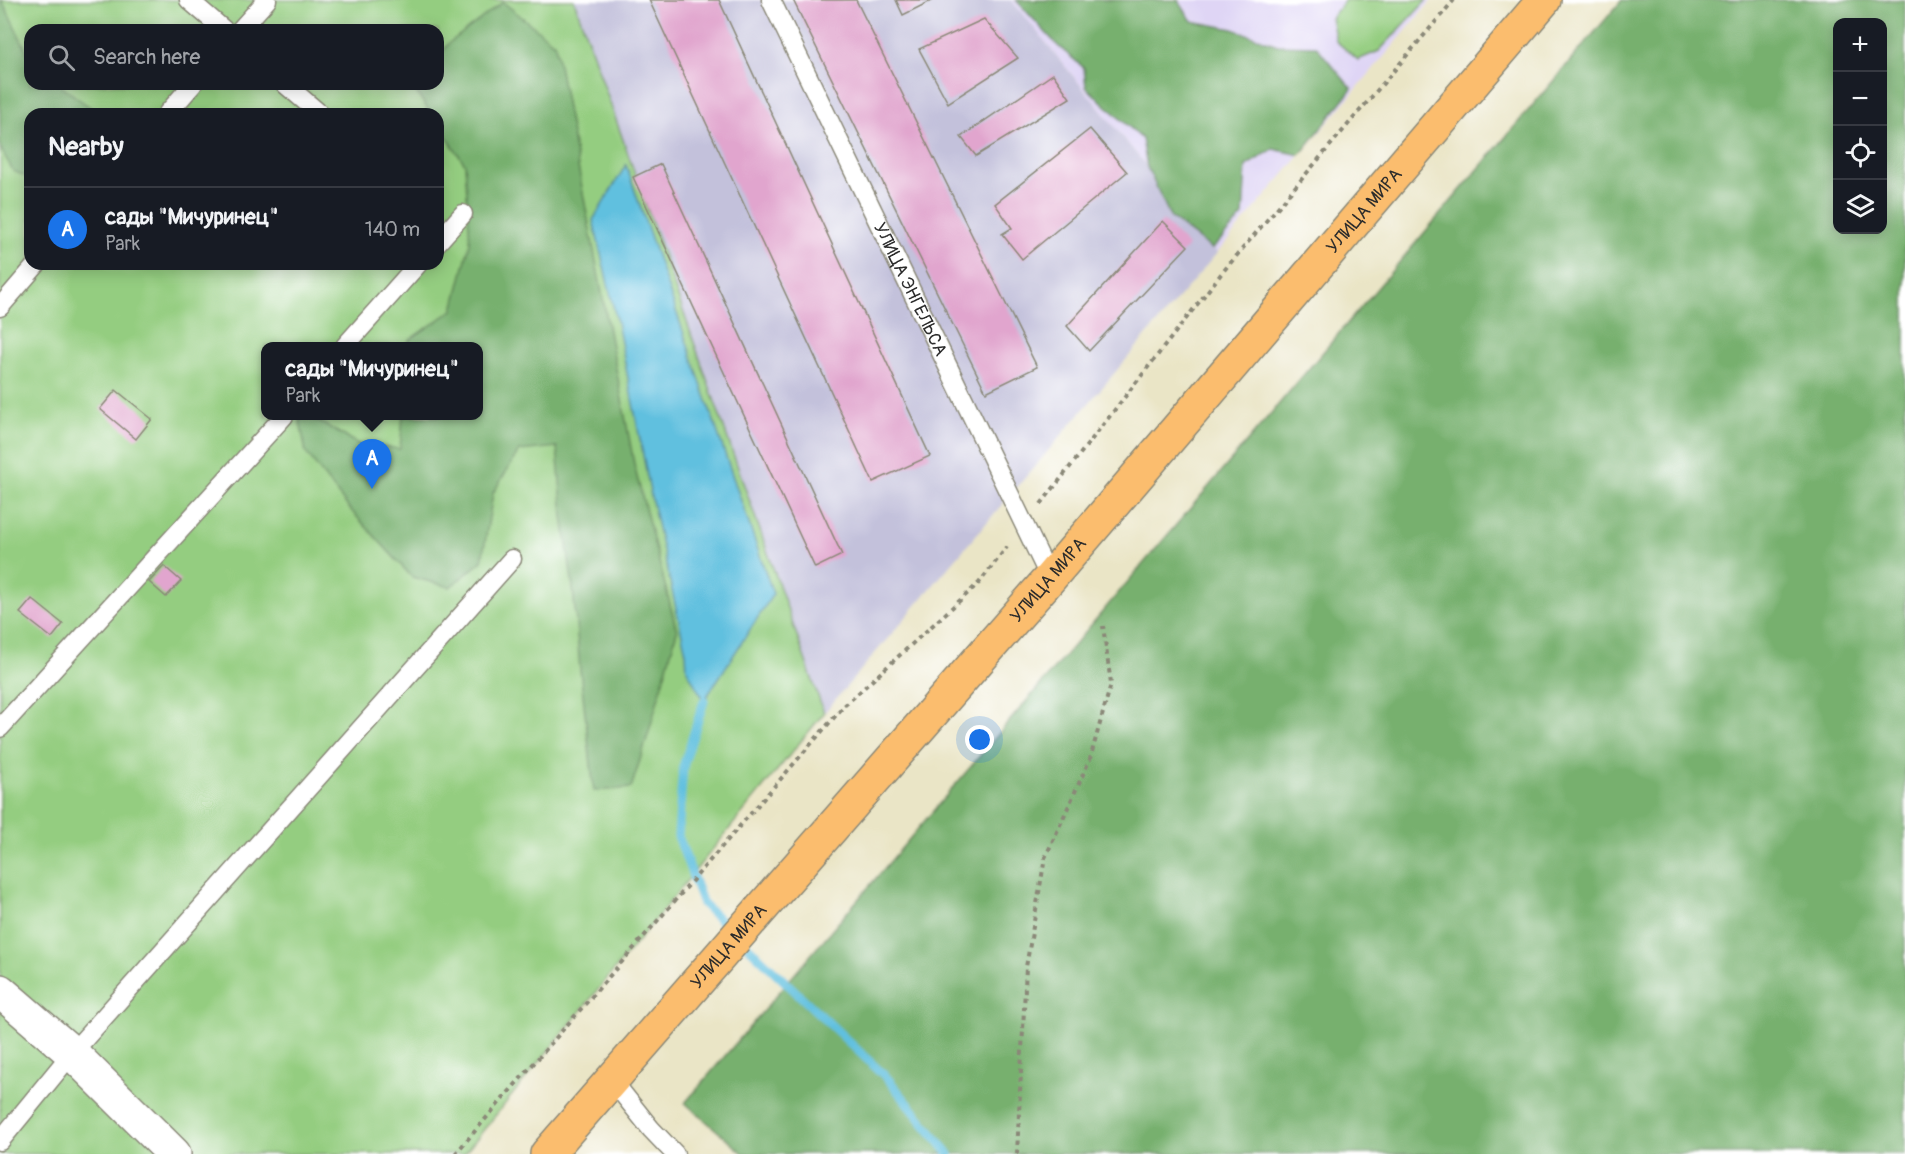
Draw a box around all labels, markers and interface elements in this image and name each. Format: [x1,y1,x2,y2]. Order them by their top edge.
map controls [1833,18,1887,234]
button: + [1833,18,1887,72]
search box [24,24,444,90]
icon: search [45,41,78,74]
text: Search here [93,43,200,71]
button: − [1833,72,1887,126]
button: locate [1833,126,1887,180]
text: Nearby [48,131,124,163]
street label: УЛИЦА МИРА [1321,163,1408,258]
button: layers [1833,180,1887,234]
text: сады "Мичуринец" [105,203,278,231]
text: A [61,217,74,242]
text: 140 m [365,217,420,242]
street label: УЛИЦА ЭНГЕЛЬСА [868,219,952,360]
text: Park [105,231,140,256]
popup [261,342,483,420]
text: сады "Мичуринец" [285,355,459,383]
text: Park [285,383,320,408]
pin: A [352,440,392,489]
street label: УЛИЦА МИРА [1005,533,1092,628]
your location [965,725,994,754]
street label: УЛИЦА МИРА [686,899,772,994]

